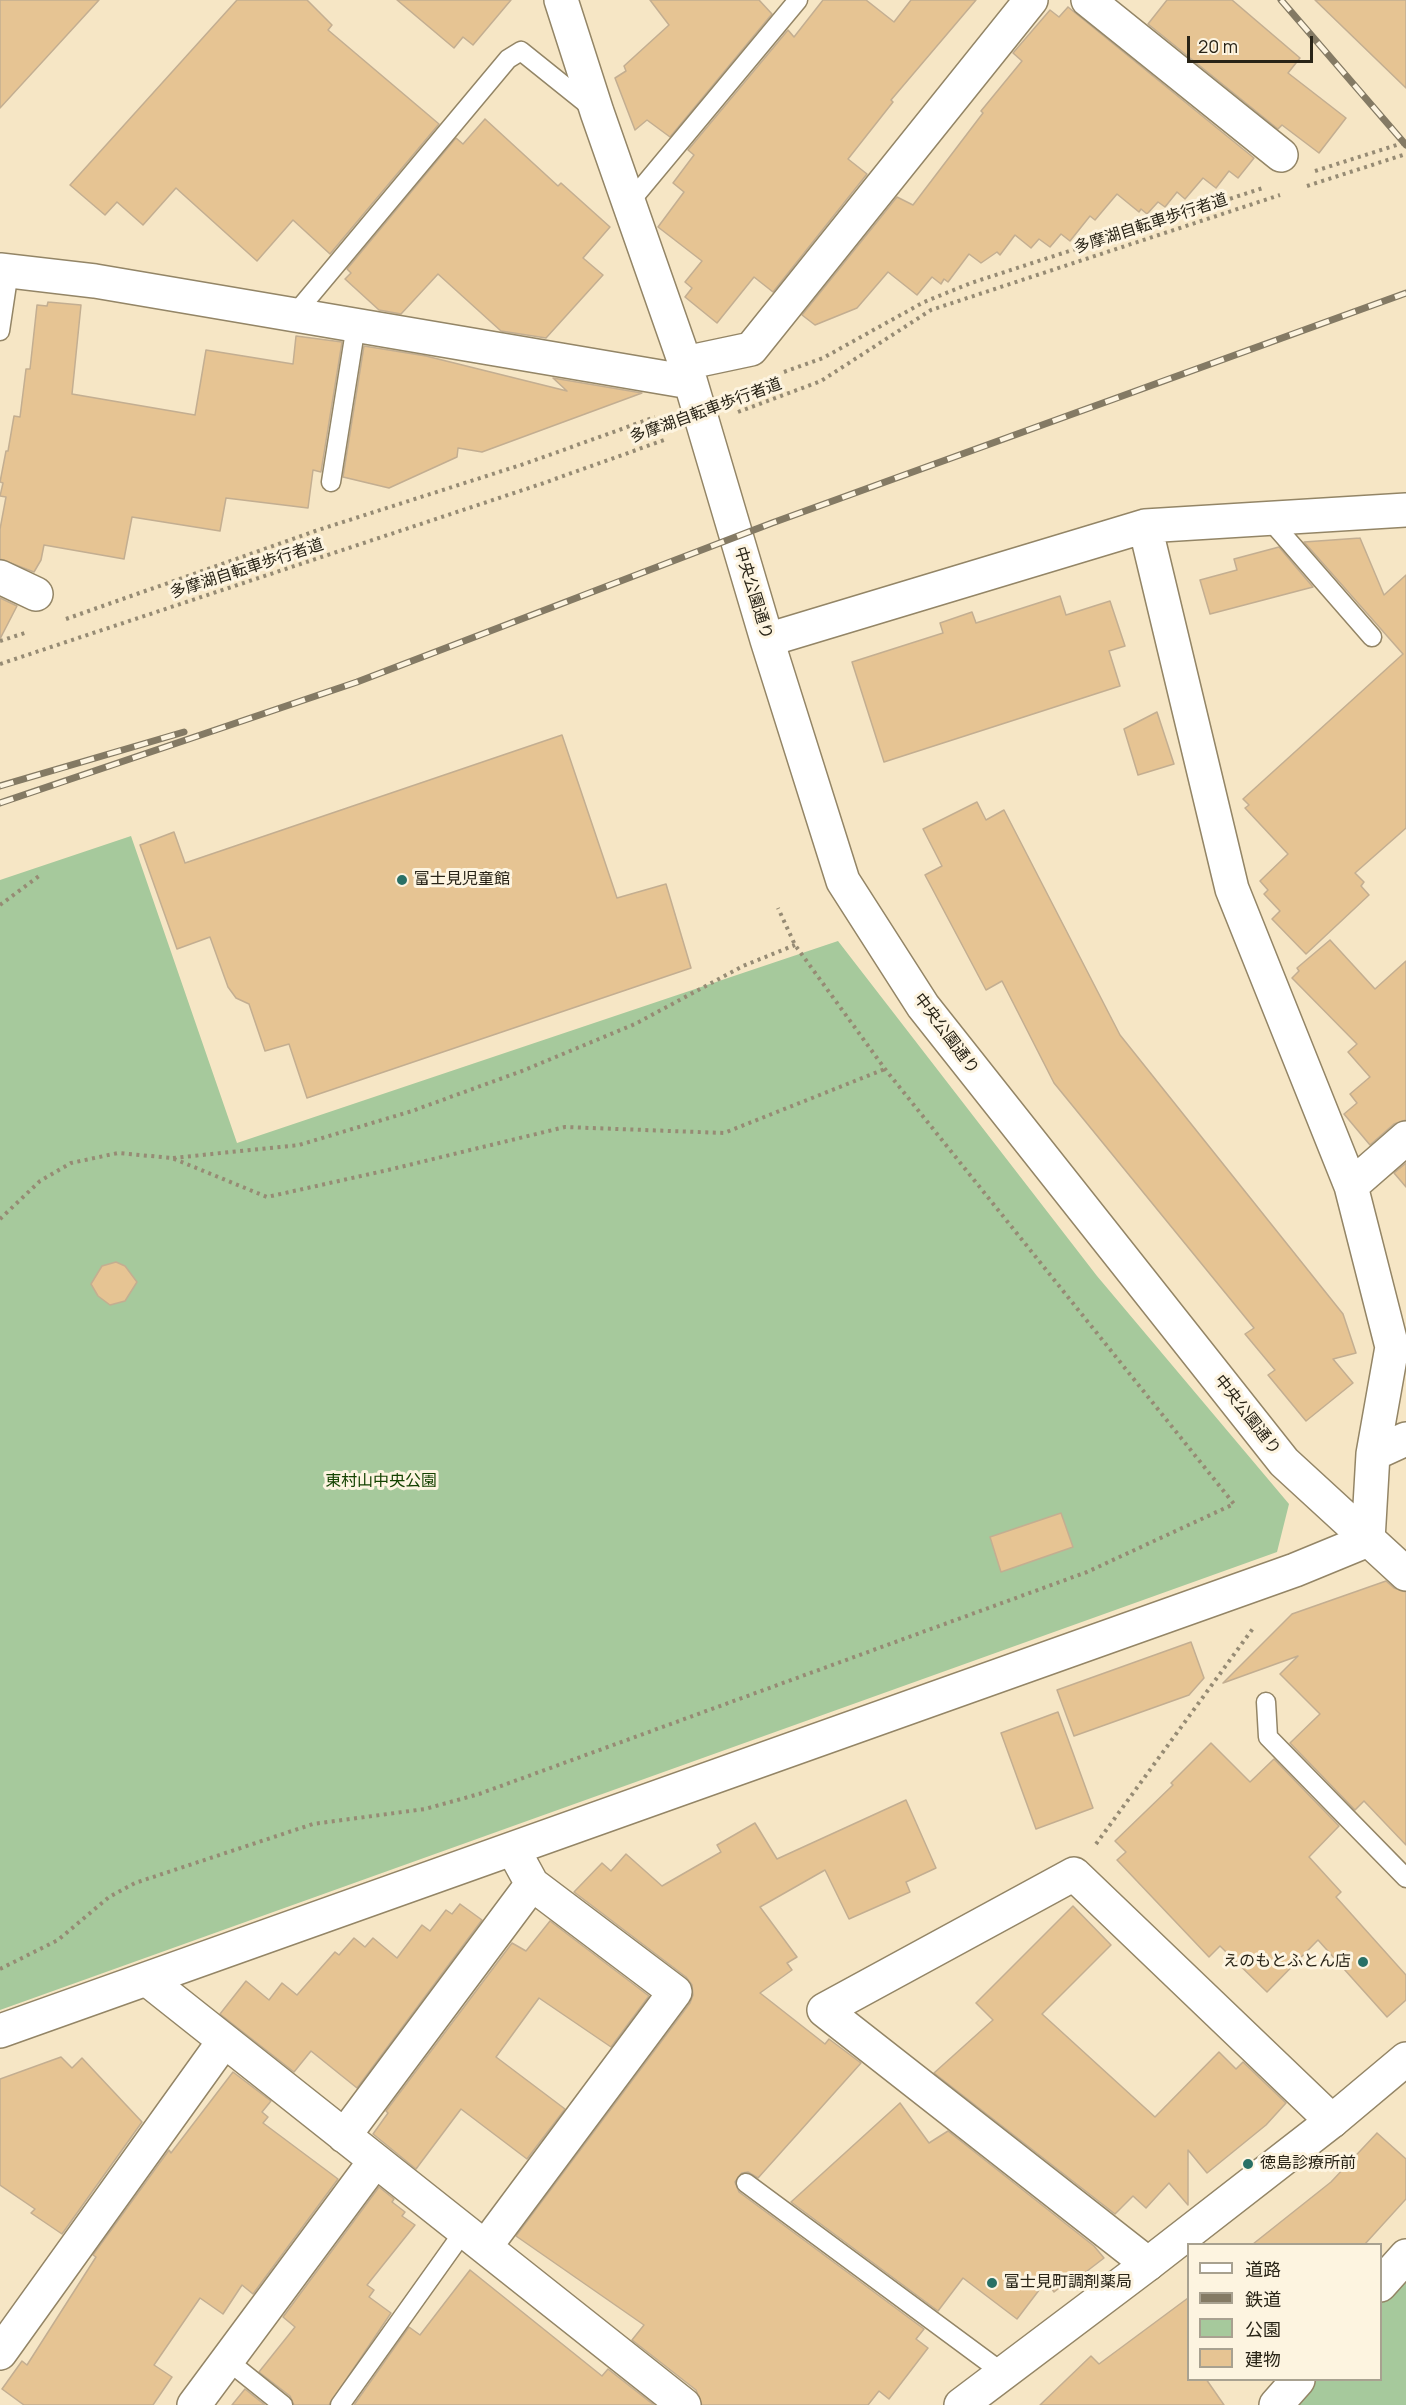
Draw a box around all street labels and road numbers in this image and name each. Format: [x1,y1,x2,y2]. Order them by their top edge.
street label: 多摩湖自転車歩行者道 [1072,190,1230,258]
street label: 多摩湖自転車歩行者道 [628,375,784,447]
street label: 多摩湖自転車歩行者道 [168,535,326,603]
street label: 中央公園通り [730,544,776,642]
street label: 中央公園通り [909,990,983,1078]
street label: 中央公園通り [1210,1371,1284,1459]

